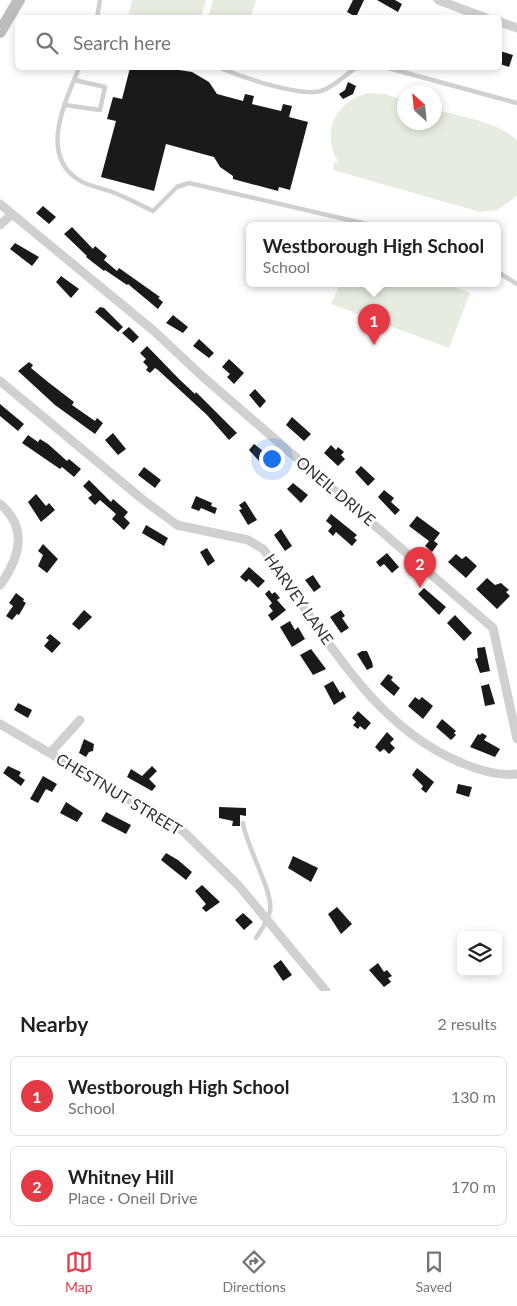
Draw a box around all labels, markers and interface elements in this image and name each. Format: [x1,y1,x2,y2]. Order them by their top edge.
search box [15,15,502,70]
icon: search [33,29,61,57]
text: Search here [73,31,171,54]
north arrow [397,85,442,130]
popup [246,222,501,287]
text: Westborough High School [263,234,484,257]
text: School [263,257,310,276]
pin: 1 [358,304,390,345]
your location [259,446,285,472]
street label: ONEIL DRIVE [293,452,380,529]
pin: 2 [404,547,436,588]
street label: HARVEY LANE [261,550,338,648]
street label: CHESTNUT STREET [53,748,186,839]
map controls [457,931,502,976]
button: layers [457,931,502,976]
text: Nearby [20,1011,88,1036]
text: 2 results [437,1014,497,1033]
text: Westborough High School [68,1075,289,1098]
text: 1 [32,1087,42,1106]
text: 130 m [451,1087,496,1106]
text: School [68,1098,115,1117]
text: Whitney Hill [68,1165,174,1188]
text: 2 [32,1177,42,1196]
text: 170 m [451,1177,496,1196]
text: Place · Oneil Drive [68,1188,197,1207]
tab: Map [65,1248,93,1295]
tab: Directions [223,1248,286,1295]
tab: Saved [416,1248,452,1295]

